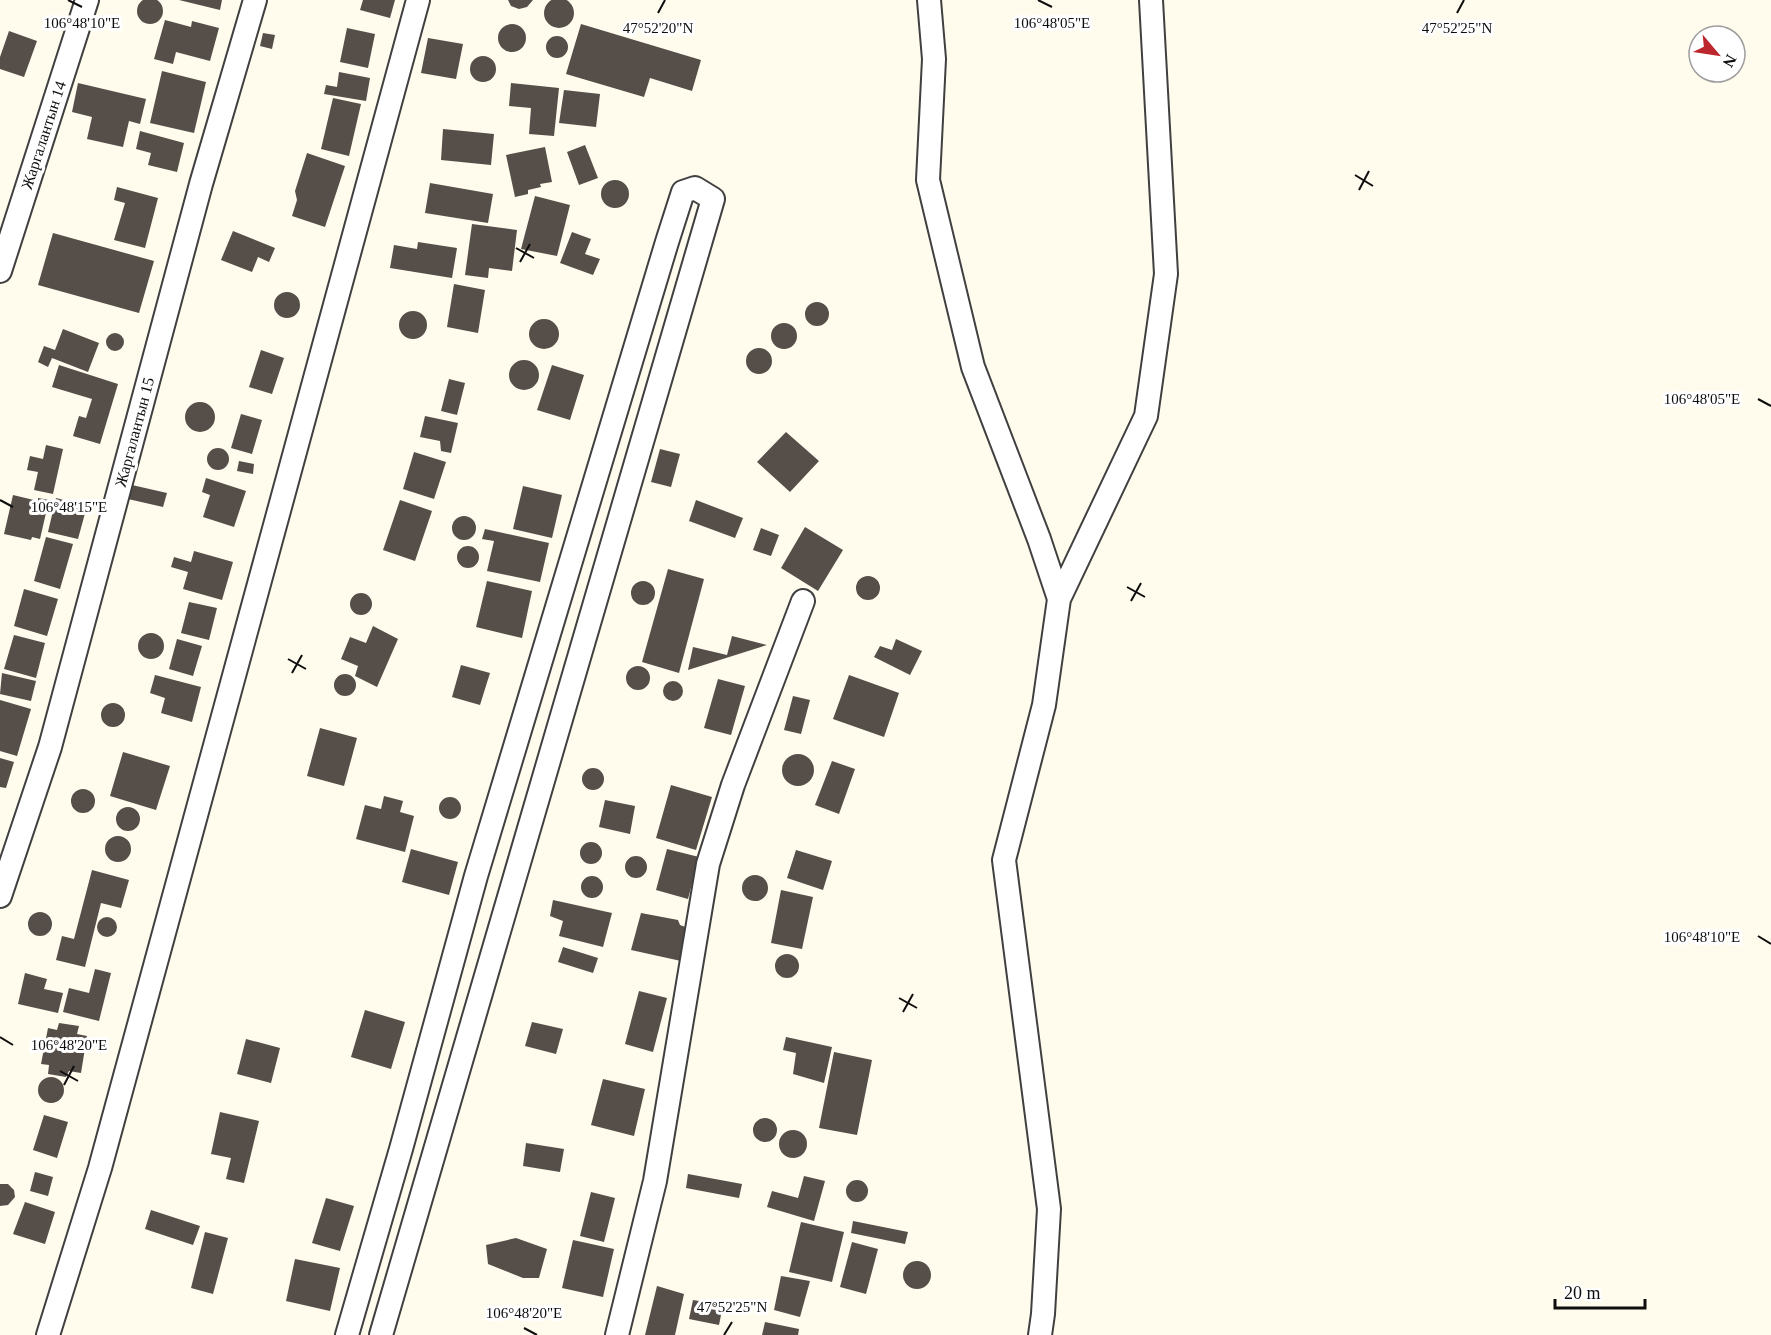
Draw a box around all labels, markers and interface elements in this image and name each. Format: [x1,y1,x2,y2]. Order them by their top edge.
text: 106°48'10"E [44,15,120,31]
text: 106°48'05"E [1014,15,1090,31]
text: 47°52'20"N [623,20,693,36]
text: 47°52'25"N [1422,20,1492,36]
north arrow [1687,24,1747,84]
text: N [1719,52,1740,71]
street label: Жаргалантын 14 [18,79,70,192]
street label: Жаргалантын 15 [112,375,158,489]
text: 106°48'05"E [1664,391,1740,407]
text: 106°48'15"E [31,499,107,515]
text: 106°48'10"E [1664,929,1740,945]
text: 106°48'20"E [31,1037,107,1053]
scale bar [1555,1272,1645,1310]
text: 20 m [1564,1283,1601,1303]
text: 47°52'25"N [697,1299,767,1315]
text: 106°48'20"E [486,1305,562,1321]

